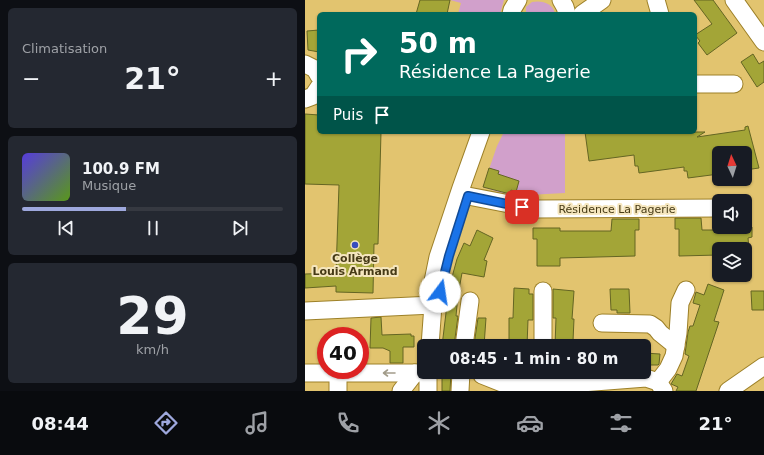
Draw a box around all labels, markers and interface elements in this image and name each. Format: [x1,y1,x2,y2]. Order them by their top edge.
text: 50 m [399,27,477,60]
icon: right [333,28,385,80]
text: Climatisation [22,41,107,56]
text: 21° [124,61,181,96]
text: Résidence La Pagerie [399,61,591,82]
text: − [22,66,40,91]
text: + [265,66,283,91]
icon: arrive [371,104,393,126]
text: Puis [333,106,363,124]
north arrow [712,146,752,186]
map controls [712,146,752,282]
text: 100.9 FM [82,160,160,178]
text: Musique [82,178,136,193]
pin [505,190,539,224]
button: sound [712,194,752,234]
icon: arrive [511,196,533,218]
street label: Résidence La Pagerie [558,203,676,216]
icon: previous [55,217,77,239]
icon: pause [142,217,164,239]
icon: next [229,217,251,239]
marker: Collège Louis Armand [350,240,360,250]
button: layers [712,242,752,282]
place label: Collège Louis Armand [312,252,398,278]
position arrow [419,271,461,313]
text: 29 [116,286,189,346]
speed limit sign: 40 [317,327,369,379]
text: km/h [136,342,169,357]
text: 08:45 · 1 min · 80 m [450,350,618,368]
one-way arrow [383,369,396,377]
icon: directions [152,409,180,437]
icon: music [243,409,271,437]
icon: phone [334,409,362,437]
icon: climate [425,409,453,437]
icon: car [516,409,544,437]
icon: filters [607,409,635,437]
text: 08:44 [32,413,89,434]
text: 21° [698,413,732,434]

